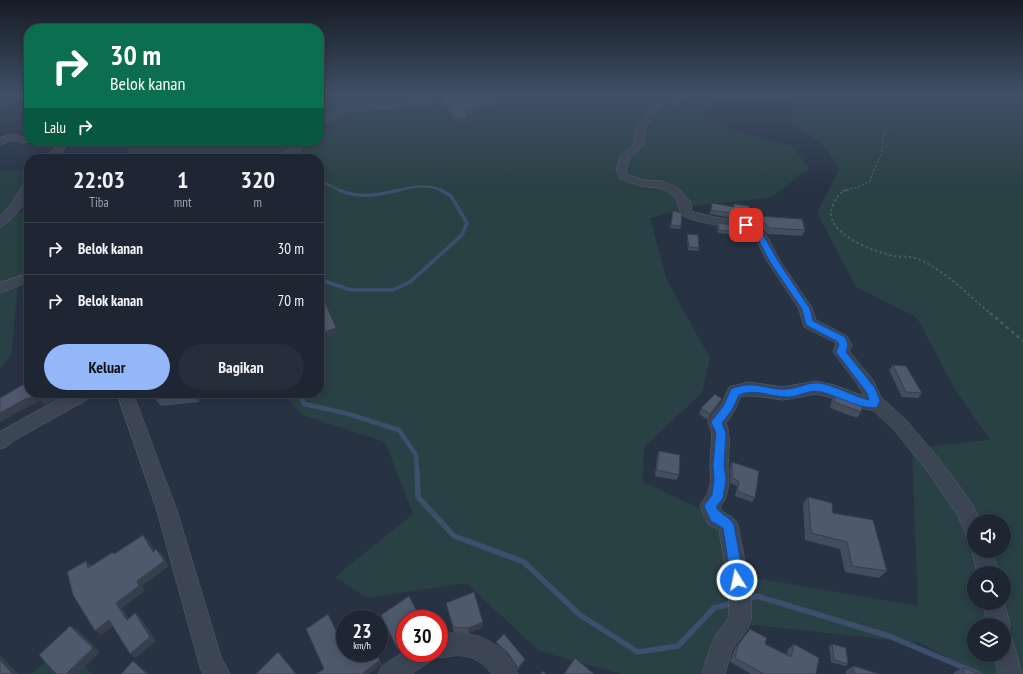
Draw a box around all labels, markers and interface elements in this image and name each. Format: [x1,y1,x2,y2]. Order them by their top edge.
text: 30 m [110,36,161,73]
icon: right [44,40,96,92]
text: Belok kanan [110,72,185,95]
icon: right [74,116,96,138]
text: Lalu [44,118,66,137]
text: 22:03 [73,164,125,195]
text: 1 [177,164,188,195]
text: 320 [241,164,275,195]
text: Tiba [89,194,109,211]
text: mnt [174,194,192,211]
text: m [254,194,262,211]
pin [729,208,763,242]
icon: arrive [735,214,757,236]
icon: right [44,238,66,260]
text: Belok kanan [78,239,143,258]
text: 30 m [278,239,304,258]
icon: right [44,290,66,312]
text: Belok kanan [78,291,143,310]
text: 70 m [278,291,304,310]
button: Keluar [44,344,170,390]
button: Bagikan [178,344,304,390]
map controls [967,514,1011,662]
button: sound [967,514,1011,558]
position arrow [716,559,758,601]
button: search [967,566,1011,610]
speed limit sign: 30 [396,610,448,662]
text: 23 [352,618,372,644]
button: layers [967,618,1011,662]
text: km/h [353,639,371,652]

